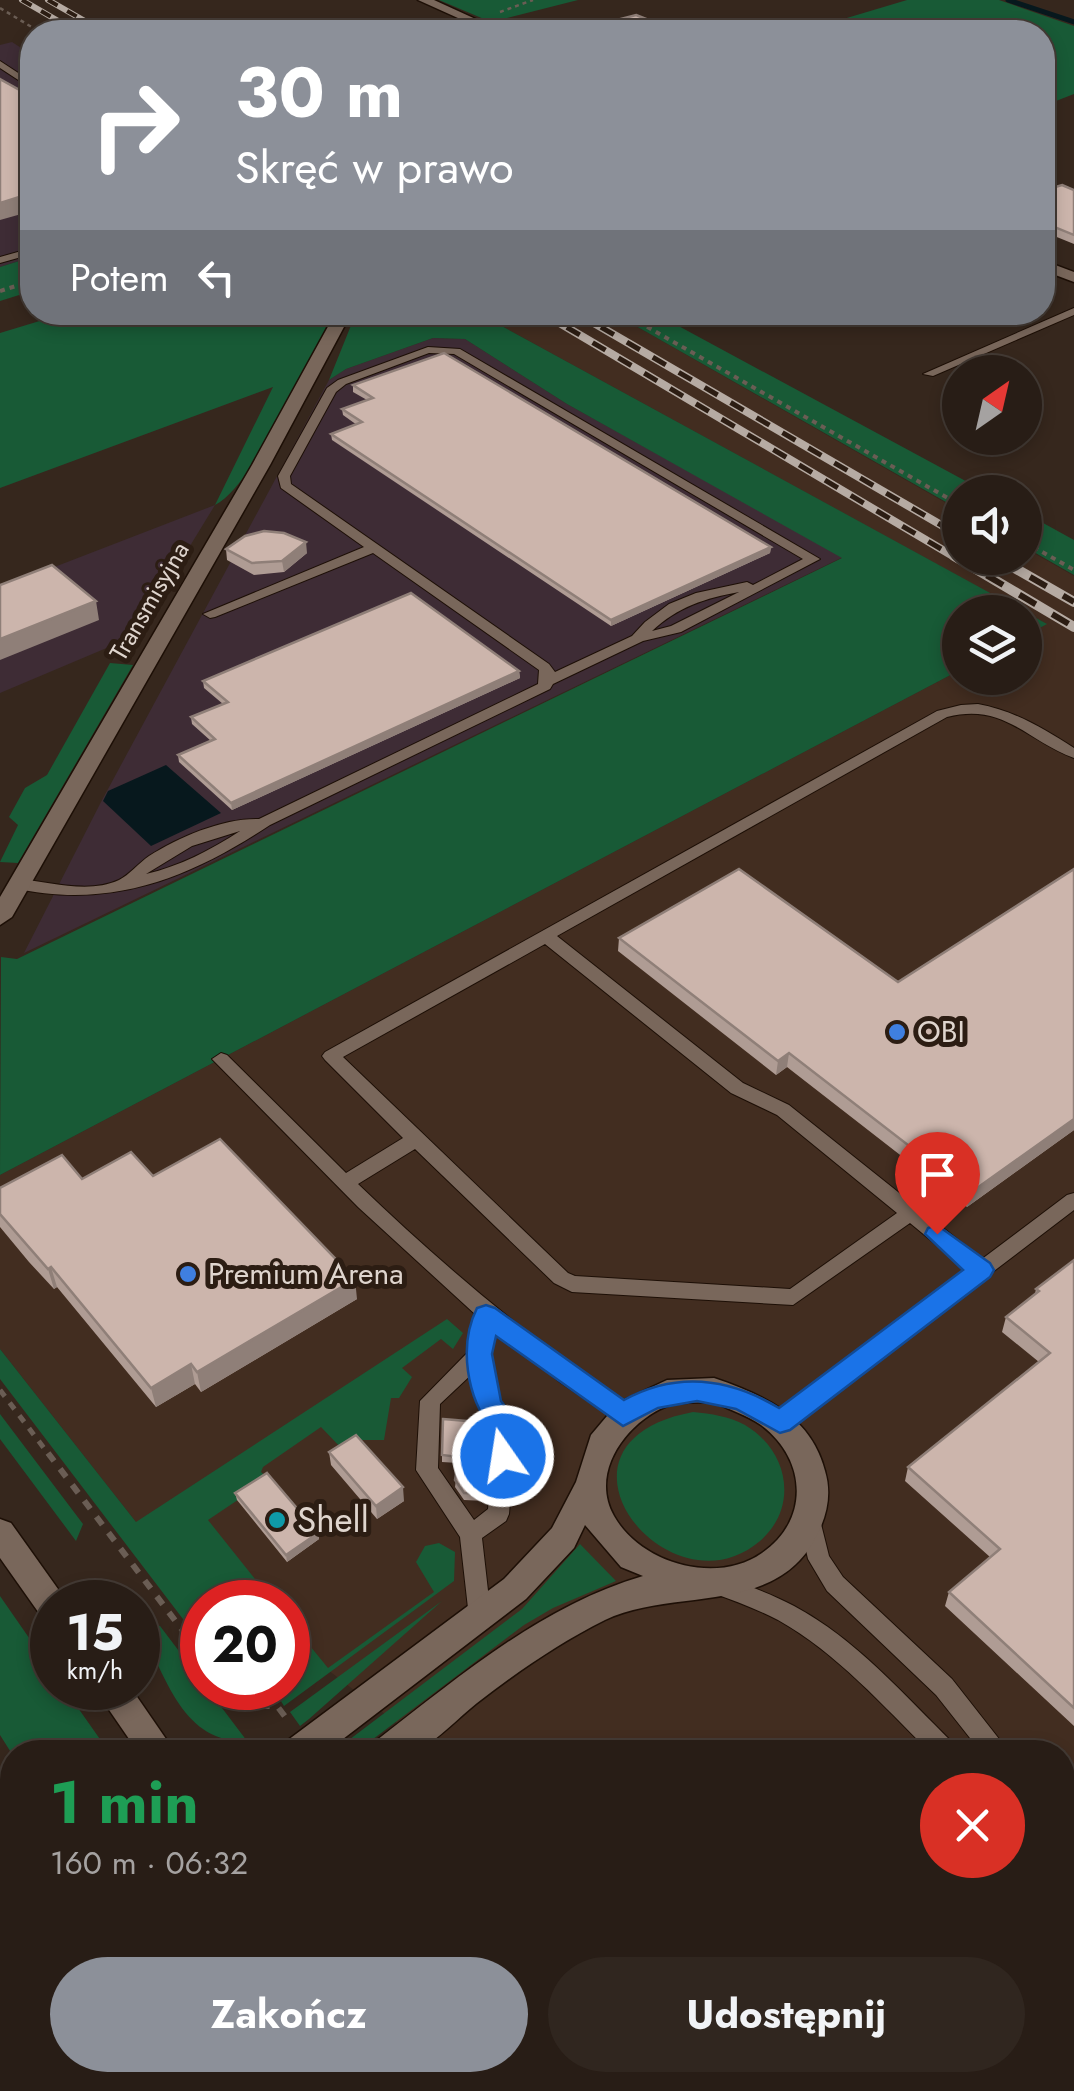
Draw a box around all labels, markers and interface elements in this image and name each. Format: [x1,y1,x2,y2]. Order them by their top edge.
text: 30 m [235,42,403,143]
icon: right [70,60,200,190]
text: Skręć w prawo [235,135,514,200]
text: Potem [70,250,169,305]
icon: left [189,250,244,305]
north arrow [942,355,1042,455]
map controls [942,355,1042,695]
button: sound [942,475,1042,575]
street label: Transmisyjna [100,535,198,667]
button: layers [942,595,1042,695]
place label: OBI [917,1010,965,1053]
marker: OBI [886,1021,908,1043]
pin [895,1132,980,1235]
icon: arrive [910,1147,965,1202]
place label: Premium Arena [208,1252,404,1295]
marker: Premium Arena [177,1263,199,1285]
position arrow [451,1404,555,1508]
place label: Shell [297,1495,369,1545]
marker: Shell [266,1509,288,1531]
speed limit sign: 20 [180,1580,310,1710]
text: 15 [66,1596,124,1669]
text: km/h [67,1652,123,1688]
text: 1 min [50,1759,199,1846]
button: close [920,1773,1025,1878]
text: 160 m · 06:32 [50,1840,248,1886]
button: Zakończ [50,1957,528,2072]
button: Udostępnij [548,1957,1025,2072]

